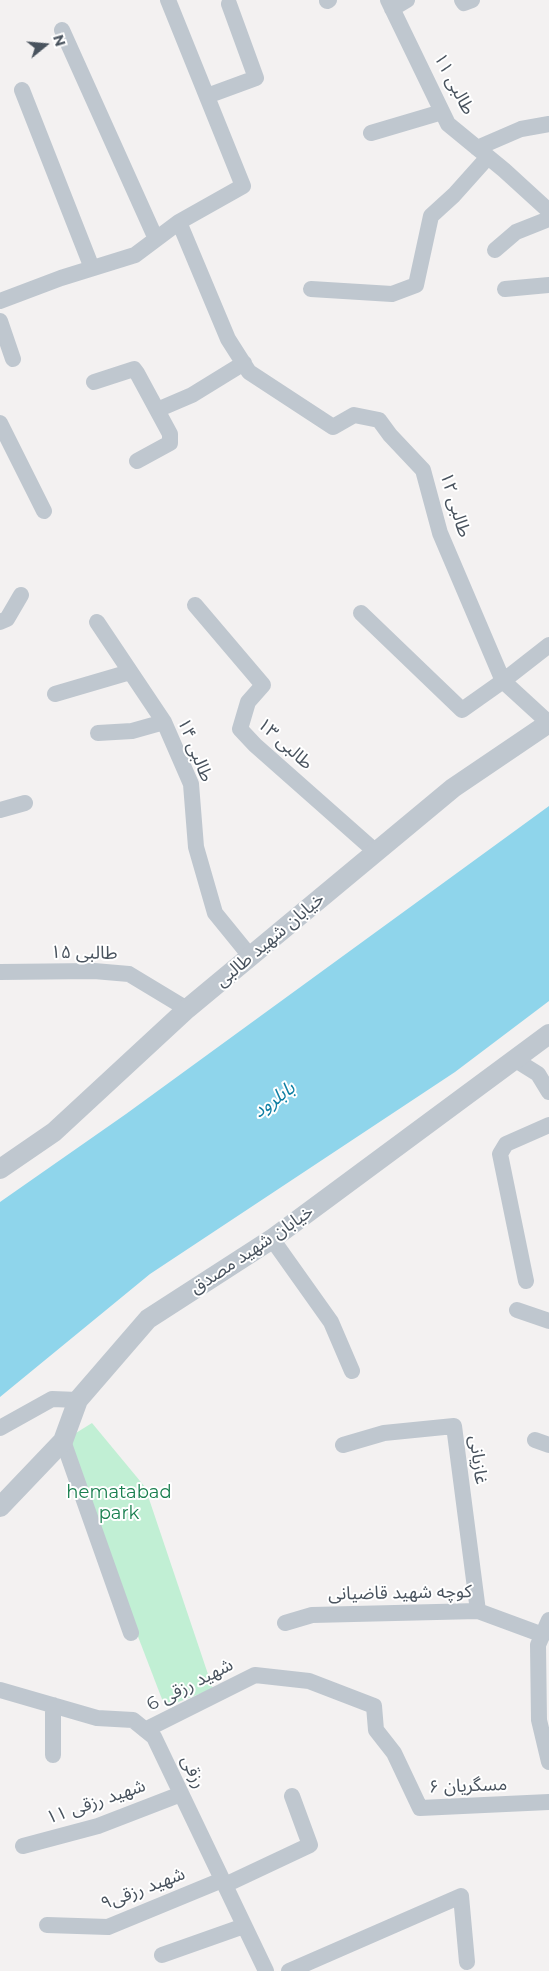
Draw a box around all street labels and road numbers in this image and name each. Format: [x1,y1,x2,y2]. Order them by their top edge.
street label: طالبی ۱۱ [429,49,479,119]
street label: طالبی ۱۲ [435,470,475,540]
street label: طالبی ۱۳ [253,714,317,774]
street label: طالبی ۱۴ [172,715,218,785]
street label: خیابان شهید طالبی [211,888,329,992]
street label: طالبی ۱۵ [50,942,118,964]
street label: خیابان شهید مصدق [186,1201,318,1299]
street label: غازیانی [464,1434,492,1486]
street label: کوچه شهید قاضیانی [328,1581,472,1605]
street label: شهید رزقی 6 [143,1654,237,1716]
street label: رزقی [176,1752,210,1792]
street label: مسگریان ۶ [428,1774,508,1798]
street label: شهید رزقی ۱۱ [44,1775,148,1829]
street label: شهید رزقی۹ [98,1863,188,1915]

